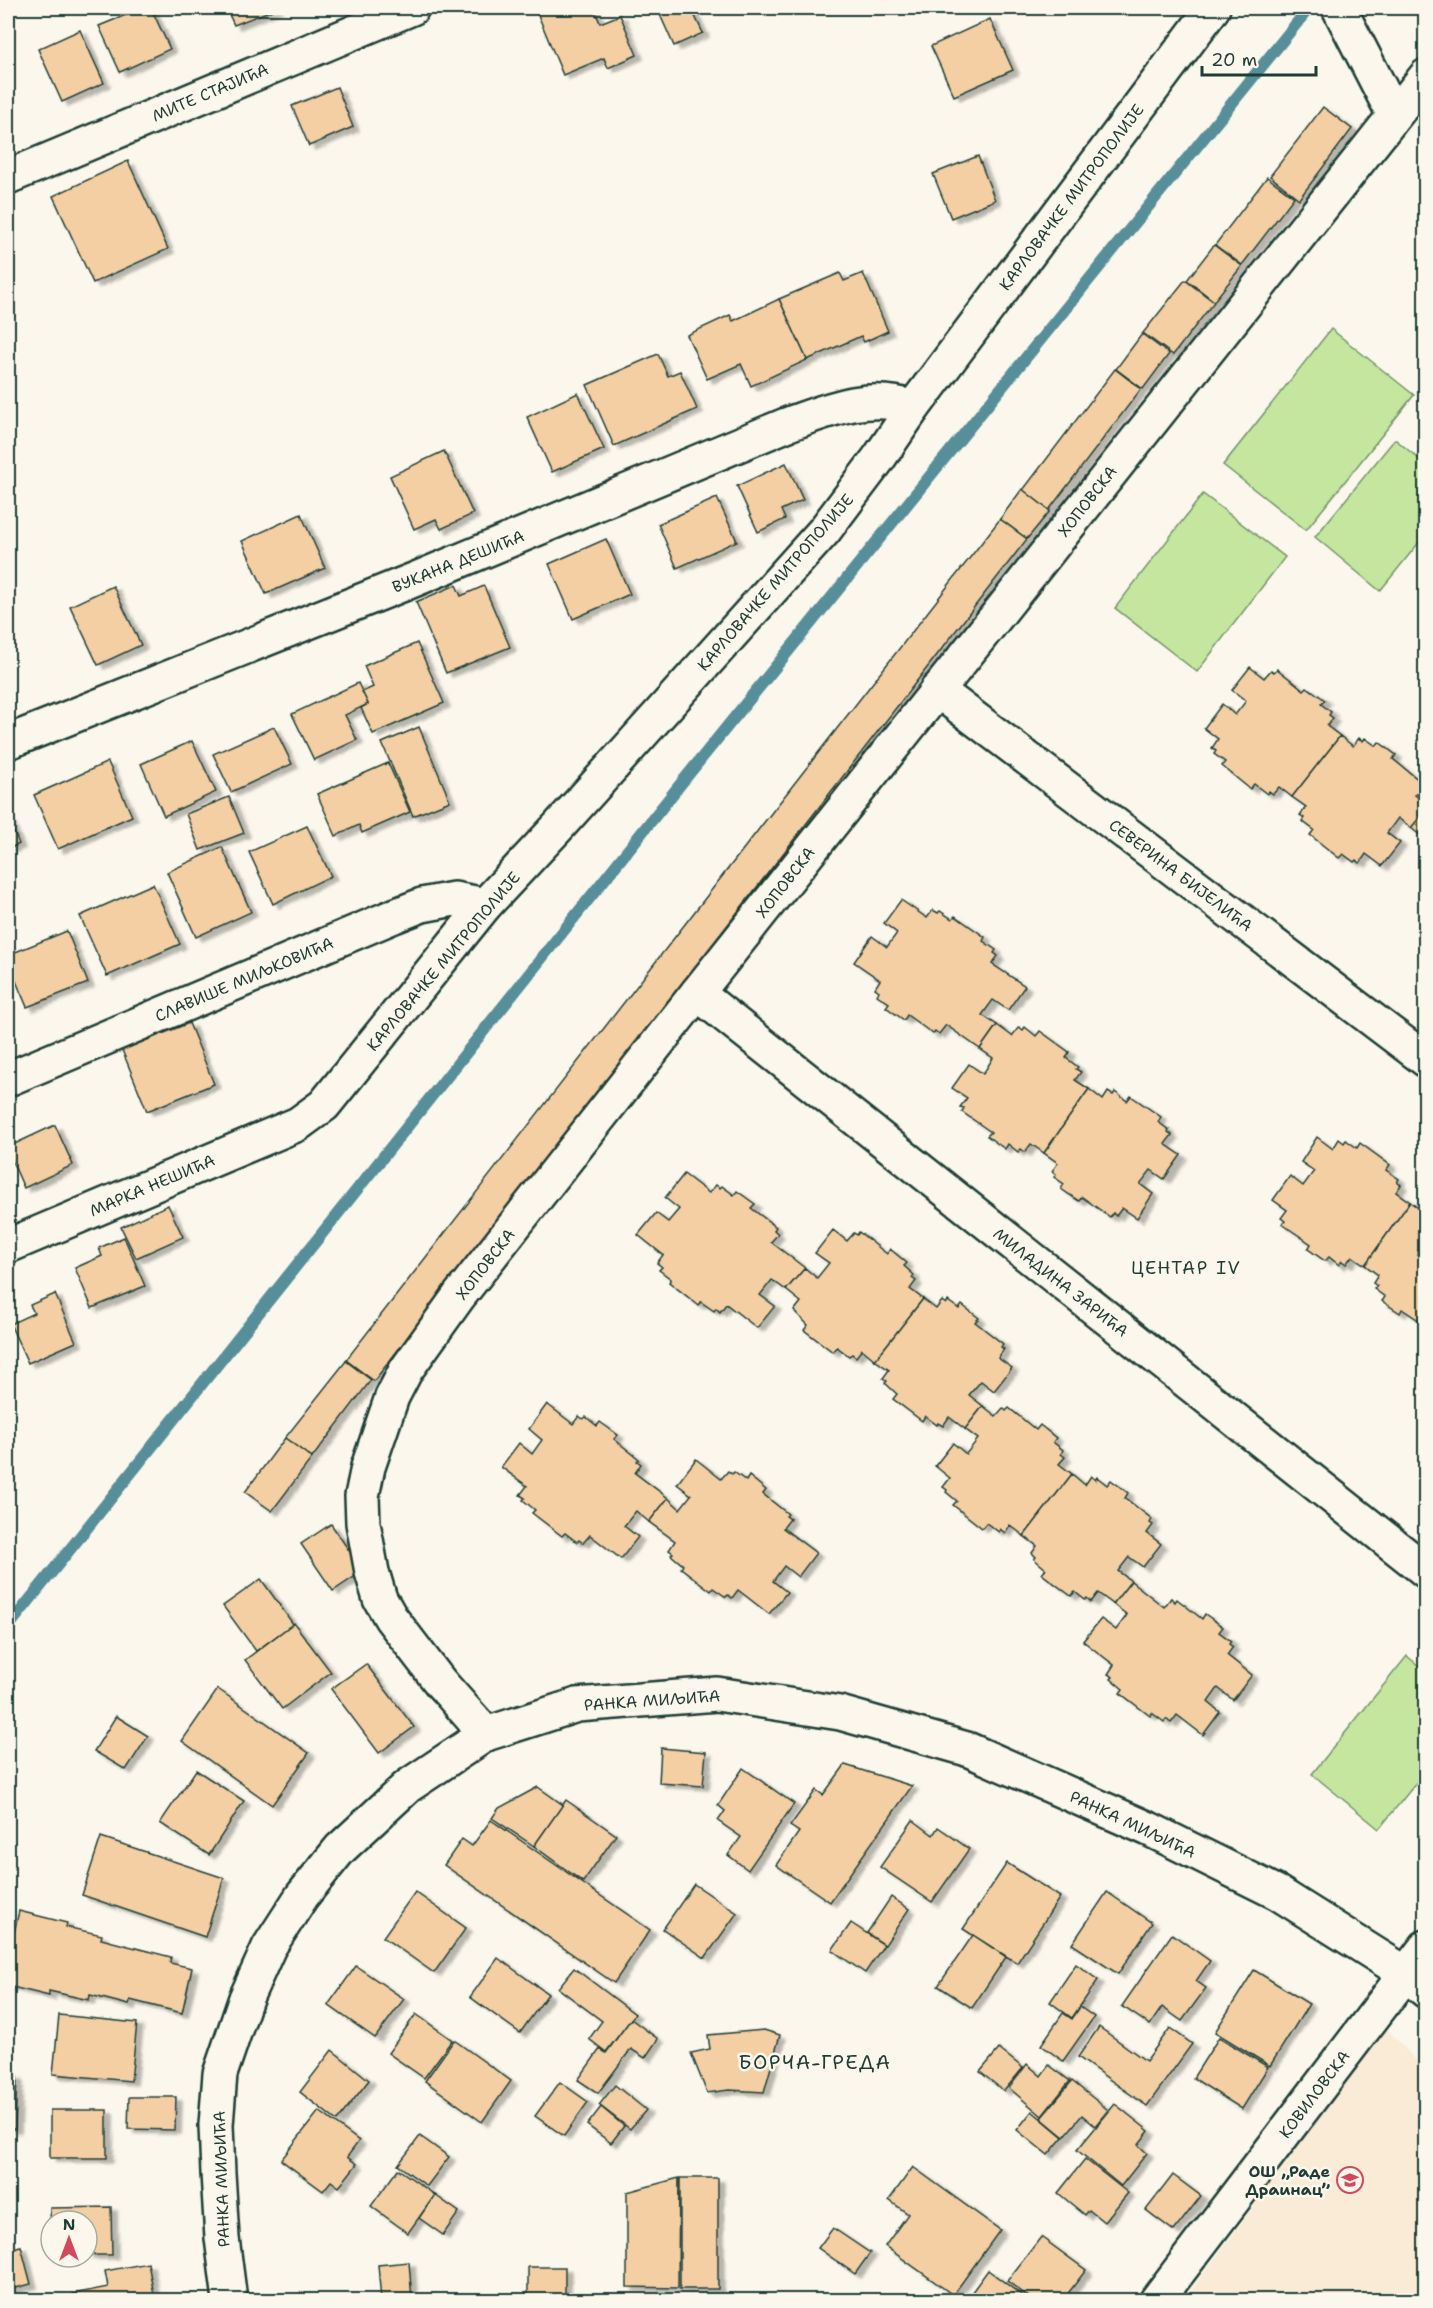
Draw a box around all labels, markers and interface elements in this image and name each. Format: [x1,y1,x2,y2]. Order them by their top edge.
scale bar [1202,39,1316,77]
text: 20 m [1211,48,1257,72]
street label: МИТЕ СТАЈИЋА [149,58,272,127]
street label: КАРЛОВАЧКЕ МИТРОПОЛИЈЕ [994,100,1148,295]
street label: ХОПОВСКА [1053,462,1122,541]
street label: КАРЛОВАЧКЕ МИТРОПОЛИЈЕ [693,489,858,675]
street label: ВУКАНА ДЕШИЋА [389,525,527,598]
street label: СЕВЕРИНА БИЈЕЛИЋА [1105,815,1257,936]
street label: ХОПОВСКА [751,843,820,922]
street label: КАРЛОВАЧКЕ МИТРОПОЛИЈЕ [362,867,525,1055]
street label: СЛАВИШЕ МИЉКОВИЋА [152,932,337,1027]
street label: МАРКА НЕШИЋА [86,1149,218,1221]
street label: МИЛАДИНА ЗАРИЋА [989,1223,1132,1342]
street label: ХОПОВСКА [451,1225,520,1304]
district label: ЦЕНТАР IV [1131,1256,1241,1280]
street label: РАНКА МИЉИЋА [583,1685,721,1716]
street label: РАНКА МИЉИЋА [1066,1786,1199,1863]
street label: КОВИЛОВСКА [1274,2046,1354,2143]
district label: БОРЧА-ГРЕДА [738,2049,892,2075]
street label: РАНКА МИЉИЋА [209,2110,234,2248]
place label: ОШ „Раде Драинац” [1245,2161,1330,2200]
school or university icon: ОШ „Раде Драинац” [1335,2165,1365,2195]
north arrow [39,2209,99,2269]
text: N [63,2214,75,2235]

